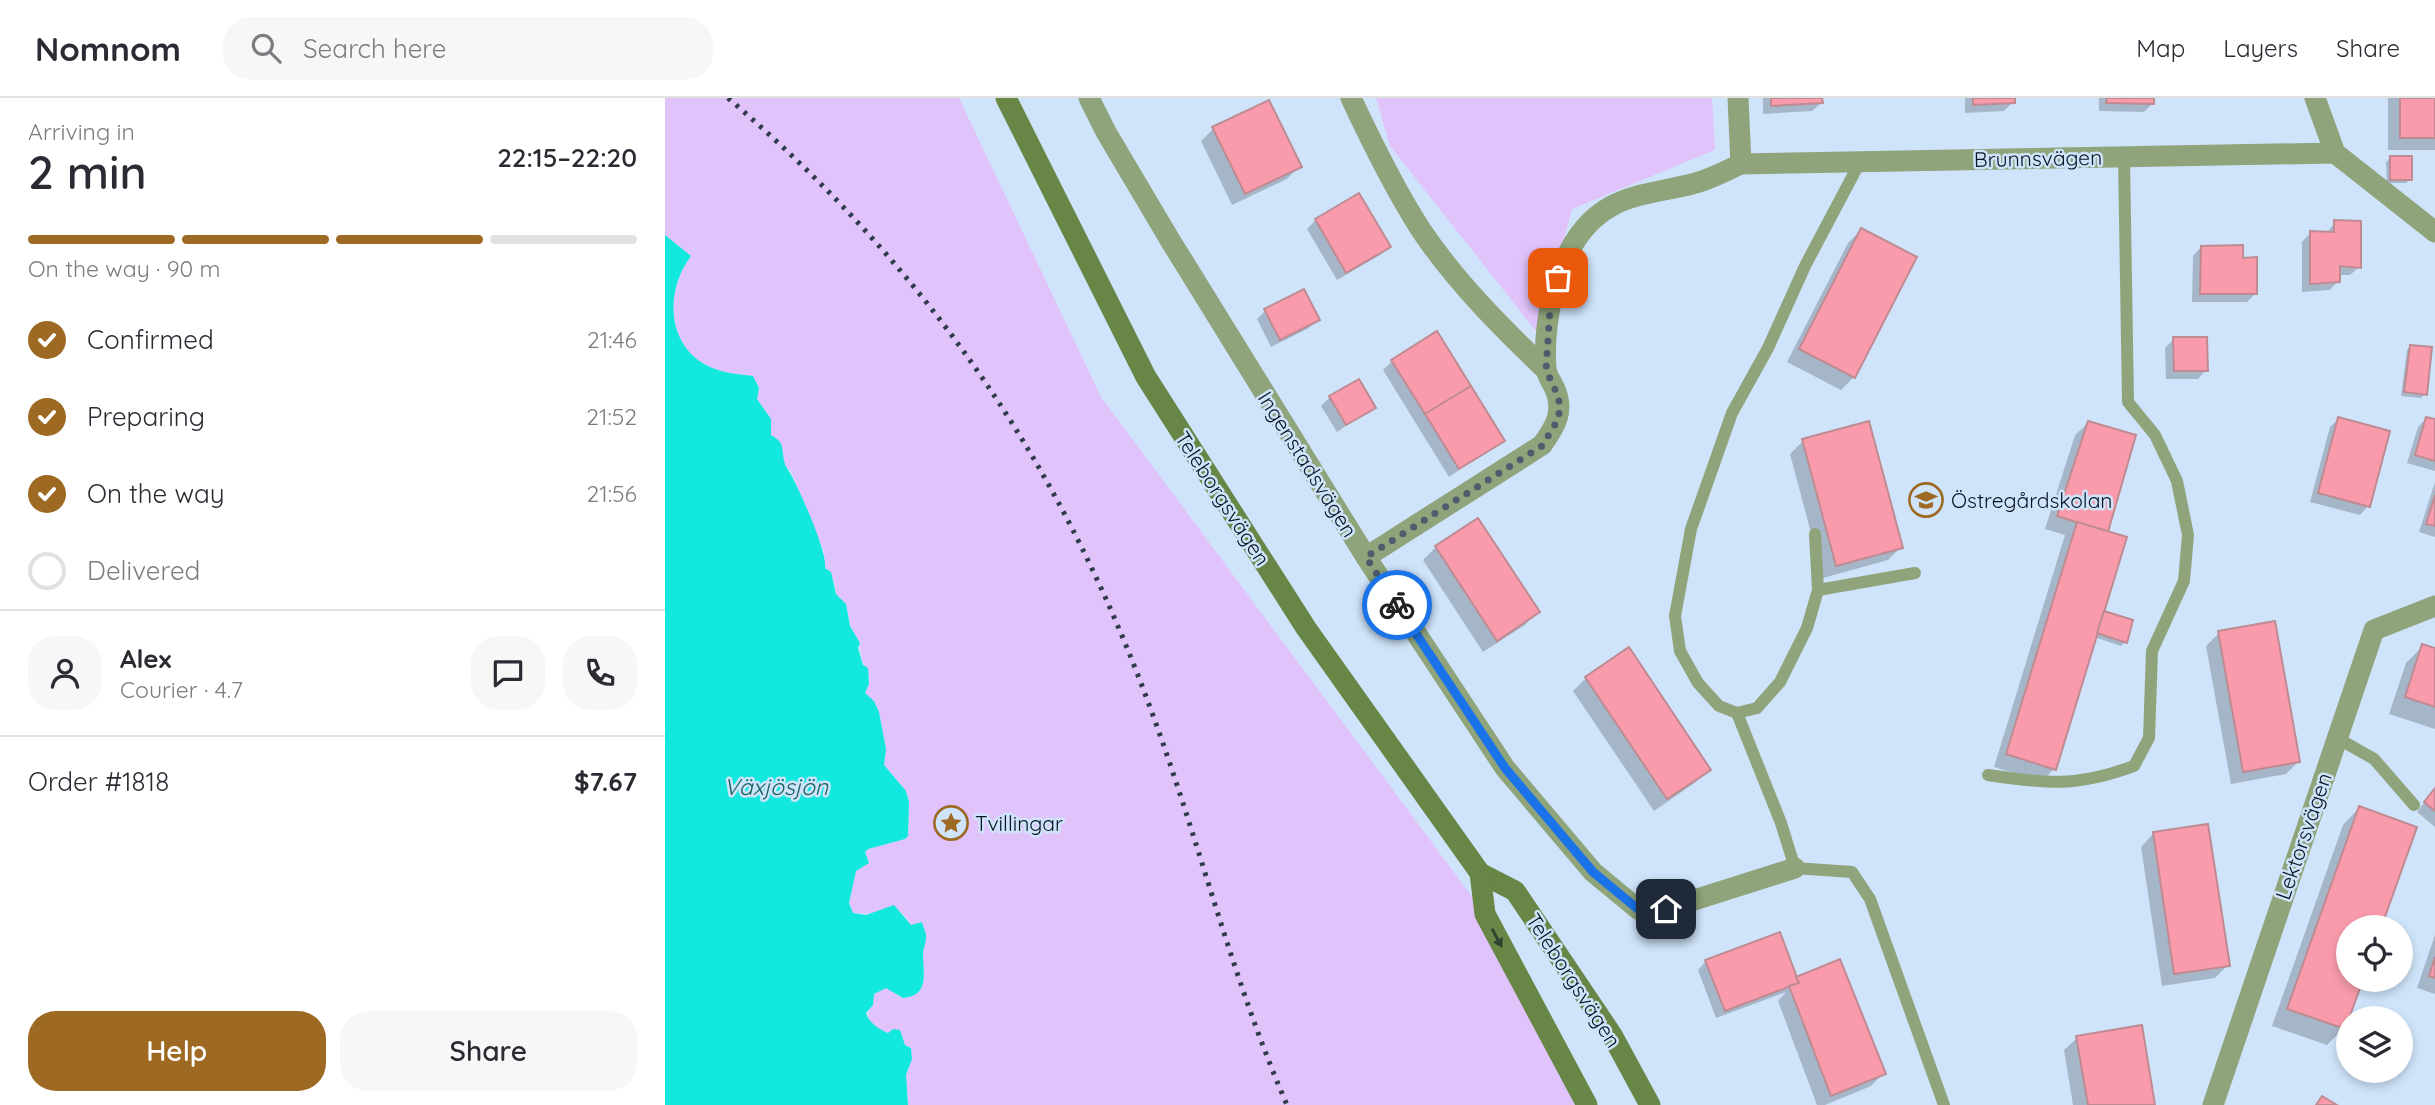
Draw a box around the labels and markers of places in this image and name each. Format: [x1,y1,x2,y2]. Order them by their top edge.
pin [1528,248,1588,308]
school or university icon: Östregårdskolan [1907,481,1945,519]
place label: Östregårdskolan [1951,487,2113,513]
place icon: Tvillingar [932,804,970,842]
place label: Tvillingar [975,810,1063,836]
pin [1636,879,1696,939]

